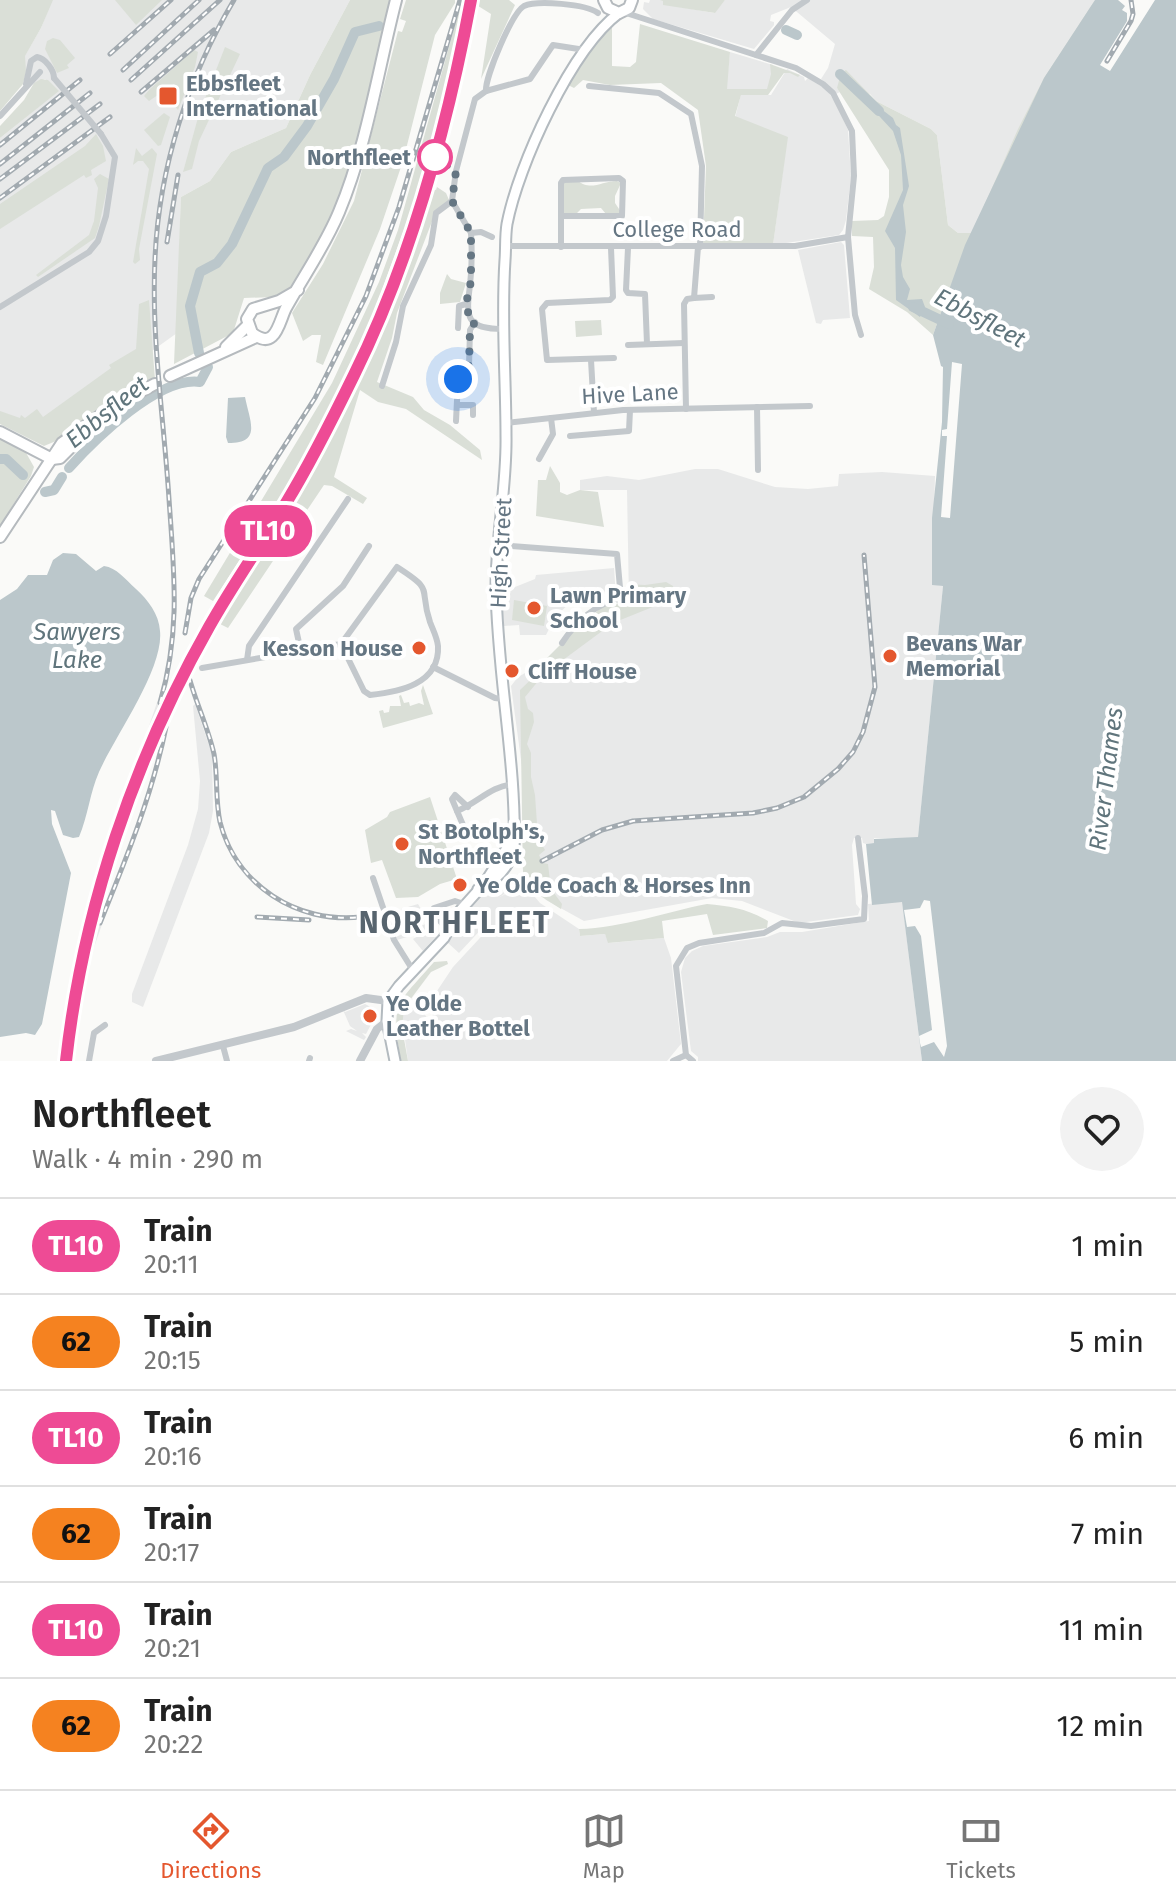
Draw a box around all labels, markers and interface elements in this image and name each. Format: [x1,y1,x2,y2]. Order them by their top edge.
place label: Ebbsfleet International [186,70,318,122]
marker: Ebbsfleet International [157,85,179,107]
marker: Northfleet [418,140,452,174]
place label: Northfleet [307,144,412,171]
street label: College Road [612,216,742,243]
water label: Ebbsfleet [930,282,1031,354]
your location [438,359,478,399]
water label: Ebbsfleet [60,370,155,454]
street label: Hive Lane [581,378,679,410]
street label: High Street [485,497,517,609]
line badge: TL10 [212,505,324,557]
text: TL10 [240,514,296,547]
place label: Lawn Primary School [550,582,687,634]
marker: Lawn Primary School [525,599,543,617]
water label: Sawyers Lake [32,618,121,674]
place label: Bevans War Memorial [906,630,1022,682]
place label: Kesson House [263,635,403,662]
marker: Kesson House [410,639,428,657]
marker: Bevans War Memorial [881,647,899,665]
place label: Cliff House [528,658,637,685]
marker: Cliff House [503,662,521,680]
water label: River Thames [1083,706,1129,852]
place label: St Botolph's, Northfleet [418,818,545,870]
marker: St Botolph's, Northfleet [393,835,411,853]
place label: Ye Olde Coach & Horses Inn [475,872,751,899]
marker: Ye Olde Coach & Horses Inn [451,876,469,894]
district label: NORTHFLEET [359,905,551,941]
place label: Ye Olde Leather Bottel [385,990,530,1042]
marker: Ye Olde Leather Bottel [361,1007,379,1025]
button: heart [1060,1087,1144,1171]
text: Northfleet [32,1091,211,1137]
text: Walk · 4 min · 290 m [32,1144,263,1175]
text: Train [144,1213,213,1249]
text: 1 min [1071,1228,1144,1264]
text: TL10 [48,1229,104,1262]
text: 20:11 [144,1249,199,1280]
text: Train [144,1309,213,1345]
text: 5 min [1069,1324,1144,1360]
text: 62 [61,1325,91,1358]
text: 20:15 [144,1345,201,1376]
text: Train [144,1405,213,1441]
text: 6 min [1068,1420,1144,1456]
text: TL10 [48,1421,104,1454]
text: 20:16 [144,1441,202,1472]
text: Train [144,1501,213,1537]
text: 7 min [1071,1516,1144,1552]
text: 62 [61,1517,91,1550]
text: 20:17 [144,1537,199,1568]
text: Train [144,1597,213,1633]
text: 11 min [1059,1612,1144,1648]
text: TL10 [48,1613,104,1646]
text: 20:21 [144,1633,201,1664]
text: Train [144,1693,213,1729]
text: 12 min [1056,1708,1144,1744]
text: 62 [61,1709,91,1742]
text: 20:22 [144,1729,203,1760]
tab: Directions [160,1809,261,1884]
tab: Map [582,1809,626,1884]
tab: Tickets [946,1809,1016,1884]

